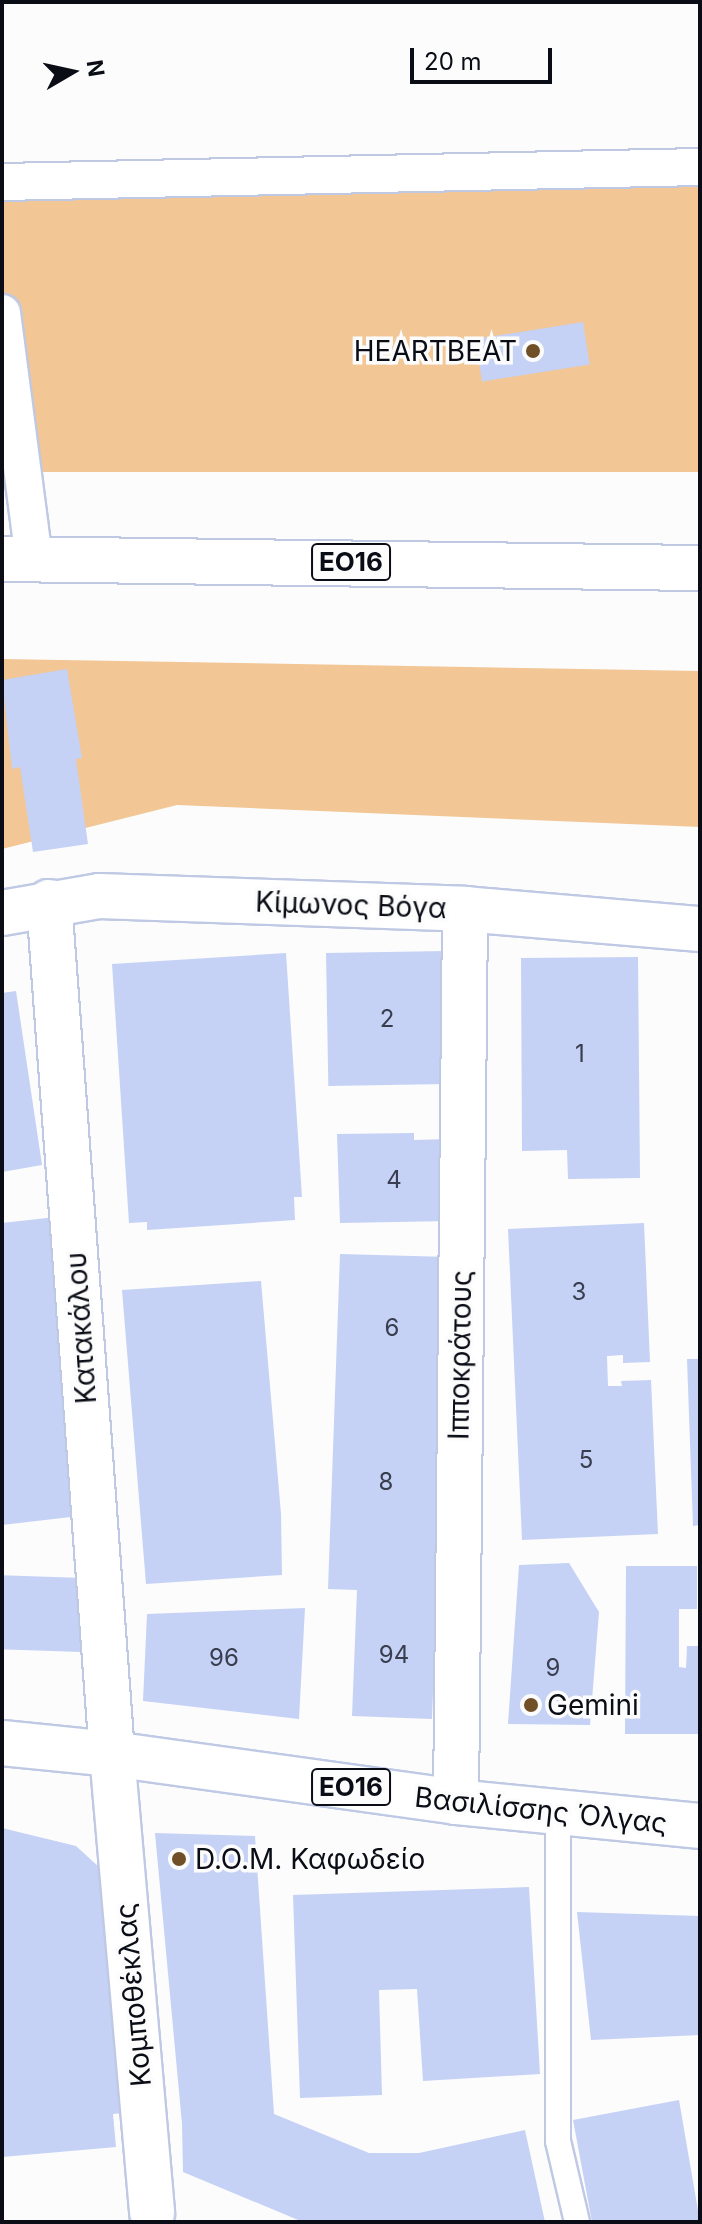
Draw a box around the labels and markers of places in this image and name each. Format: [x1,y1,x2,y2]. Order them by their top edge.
place label: HEARTBEAT [354,334,517,368]
marker: HEARTBEAT [524,342,542,360]
place label: Gemini [547,1688,639,1722]
marker: Gemini [522,1696,540,1714]
place label: D.O.M. Καφωδείο [195,1842,425,1876]
marker: D.O.M. Καφωδείο [170,1850,188,1868]

